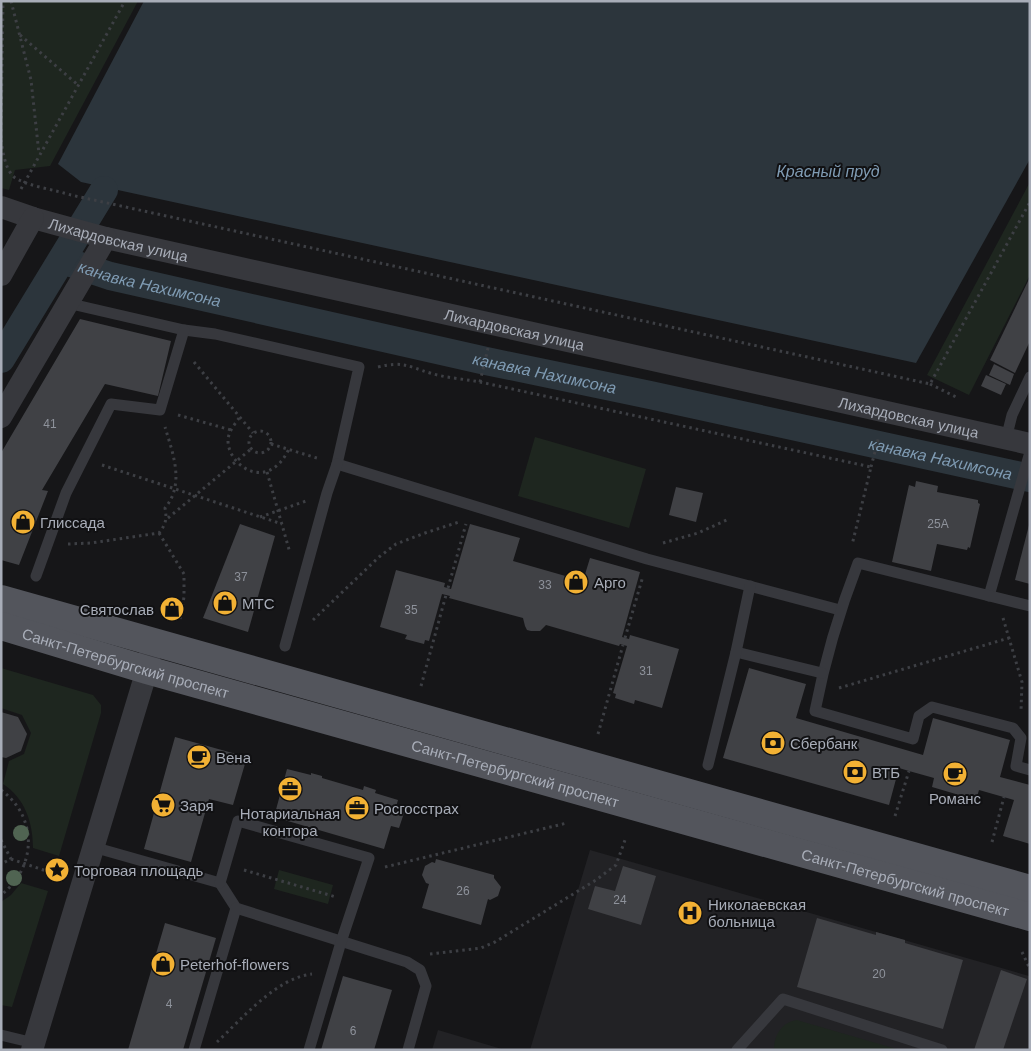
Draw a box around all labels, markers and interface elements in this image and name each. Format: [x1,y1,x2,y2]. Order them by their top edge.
water label: Красный пруд [776,163,880,180]
street label: Лихардовская улица [47,214,191,265]
water label: канавка Нахимсона [76,258,223,309]
street label: Лихардовская улица [443,305,587,353]
water label: канавка Нахимсона [471,350,618,396]
street label: Лихардовская улица [837,393,981,441]
house number: 41 [43,417,57,431]
water label: канавка Нахимсона [867,435,1014,482]
shop icon: Глиссада [10,509,36,535]
place label: Глиссада [40,514,106,531]
house number: 25А [927,517,949,531]
shop icon: Арго [563,569,589,595]
house number: 37 [234,570,248,584]
place label: Арго [594,574,626,591]
house number: 33 [538,578,552,592]
shop icon: МТС [212,590,238,616]
place label: МТС [242,595,275,612]
shop icon: Святослав [159,596,185,622]
place label: Святослав [80,601,154,618]
house number: 35 [404,603,418,617]
street label: Санкт-Петербургский проспект [20,624,231,701]
house number: 31 [639,664,653,678]
bank icon: Сбербанк [760,730,786,756]
place label: Сбербанк [790,735,858,752]
street label: Санкт-Петербургский проспект [410,736,621,810]
cafe icon: Вена [186,744,212,770]
place label: Вена [216,749,252,766]
bank icon: ВТБ [842,759,868,785]
cafe icon: Романс [942,761,968,787]
place label: ВТБ [872,764,900,781]
office icon: Нотариальная контора [277,776,303,802]
place label: Романс [929,790,982,807]
supermarket icon: Заря [150,792,176,818]
office icon: Росгосстрах [344,795,370,821]
place label: Заря [180,797,214,814]
place label: Росгосстрах [374,800,459,817]
place label: Нотариальная контора [240,805,340,839]
street label: Санкт-Петербургский проспект [800,845,1011,919]
place icon: Торговая площадь [44,857,70,883]
place label: Торговая площадь [74,862,203,879]
house number: 26 [456,884,470,898]
house number: 24 [613,893,627,907]
place label: Николаевская больница [708,896,806,930]
hospital icon: Николаевская больница [677,900,703,926]
shop icon: Peterhof-flowers [150,951,176,977]
place label: Peterhof-flowers [180,956,289,973]
house number: 20 [872,967,886,981]
house number: 4 [166,997,173,1011]
house number: 6 [350,1024,357,1038]

